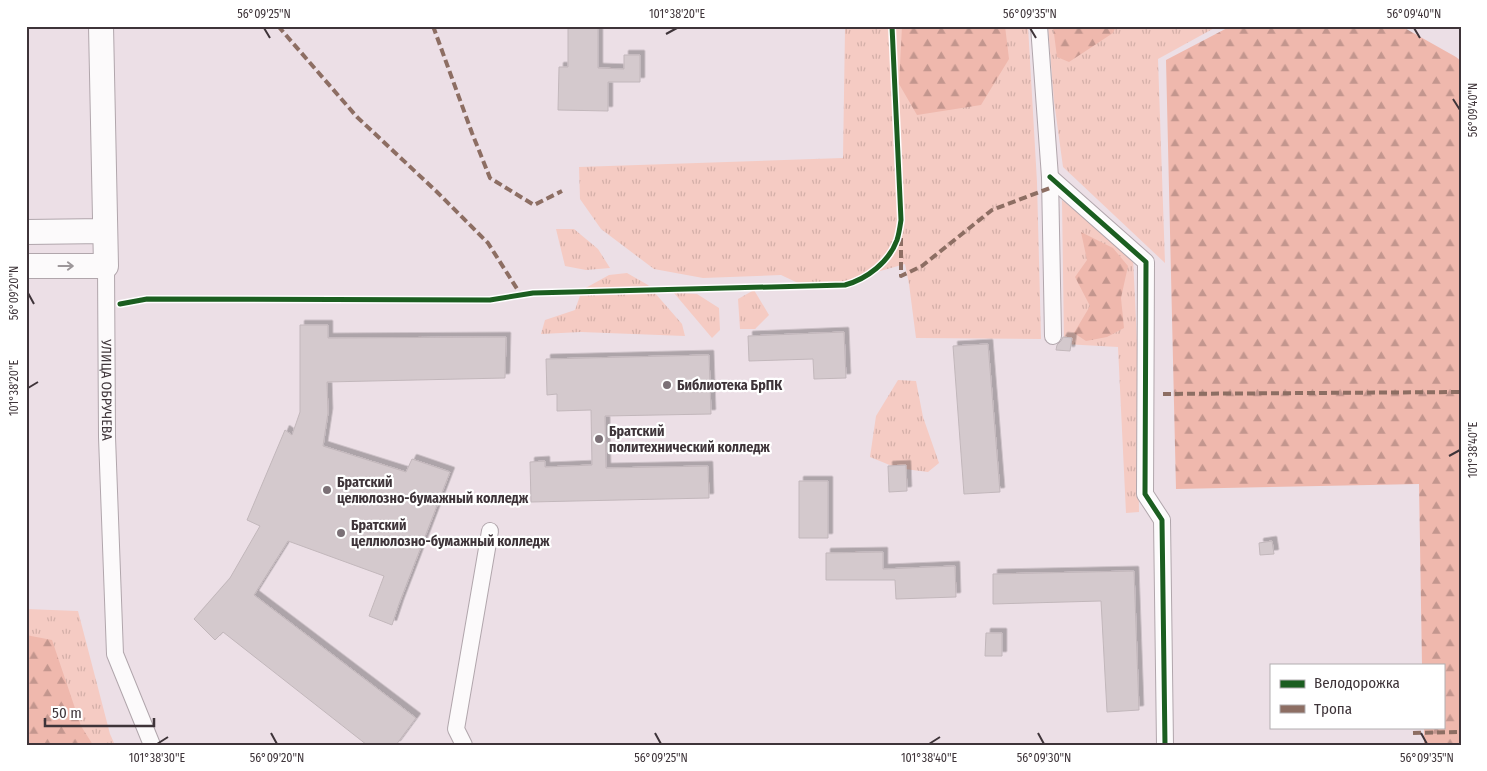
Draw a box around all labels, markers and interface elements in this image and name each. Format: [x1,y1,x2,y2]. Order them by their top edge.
text: 56°09'25"N [237,7,291,21]
text: 101°38'20"E [649,7,705,21]
text: 56°09'35"N [1003,7,1057,21]
text: 56°09'40"N [1387,7,1441,21]
text: 56°09'40"N [1466,83,1480,137]
one-way arrow [58,261,74,271]
text: 56°09'20"N [7,266,21,320]
street label: УЛИЦА ОБРУЧЕВА [98,338,116,442]
text: 101°38'20"E [7,360,21,416]
place label: Библиотека БрПК [677,377,783,394]
marker: Библиотека БрПК [661,379,673,391]
text: 101°38'40"E [1466,422,1480,478]
place label: Братский политехнический колледж [609,423,770,456]
marker: Братский политехнический колледж [593,433,605,445]
place label: Братский целюлозно-бумажный колледж [337,474,529,507]
marker: Братский целюлозно-бумажный колледж [321,484,333,496]
place label: Братский целлюлозно-бумажный колледж [351,517,550,550]
marker: Братский целлюлозно-бумажный колледж [335,527,347,539]
legend [1270,664,1444,728]
text: Велодорожка [1314,674,1400,692]
scale bar [45,696,154,728]
text: Тропа [1314,700,1352,718]
text: 50 m [52,704,82,722]
text: 101°38'30"E [129,751,186,765]
text: 56°09'20"N [250,751,304,765]
text: 56°09'25"N [634,751,688,765]
text: 101°38'40"E [901,751,957,765]
text: 56°09'30"N [1017,751,1071,765]
text: 56°09'35"N [1400,751,1454,765]

